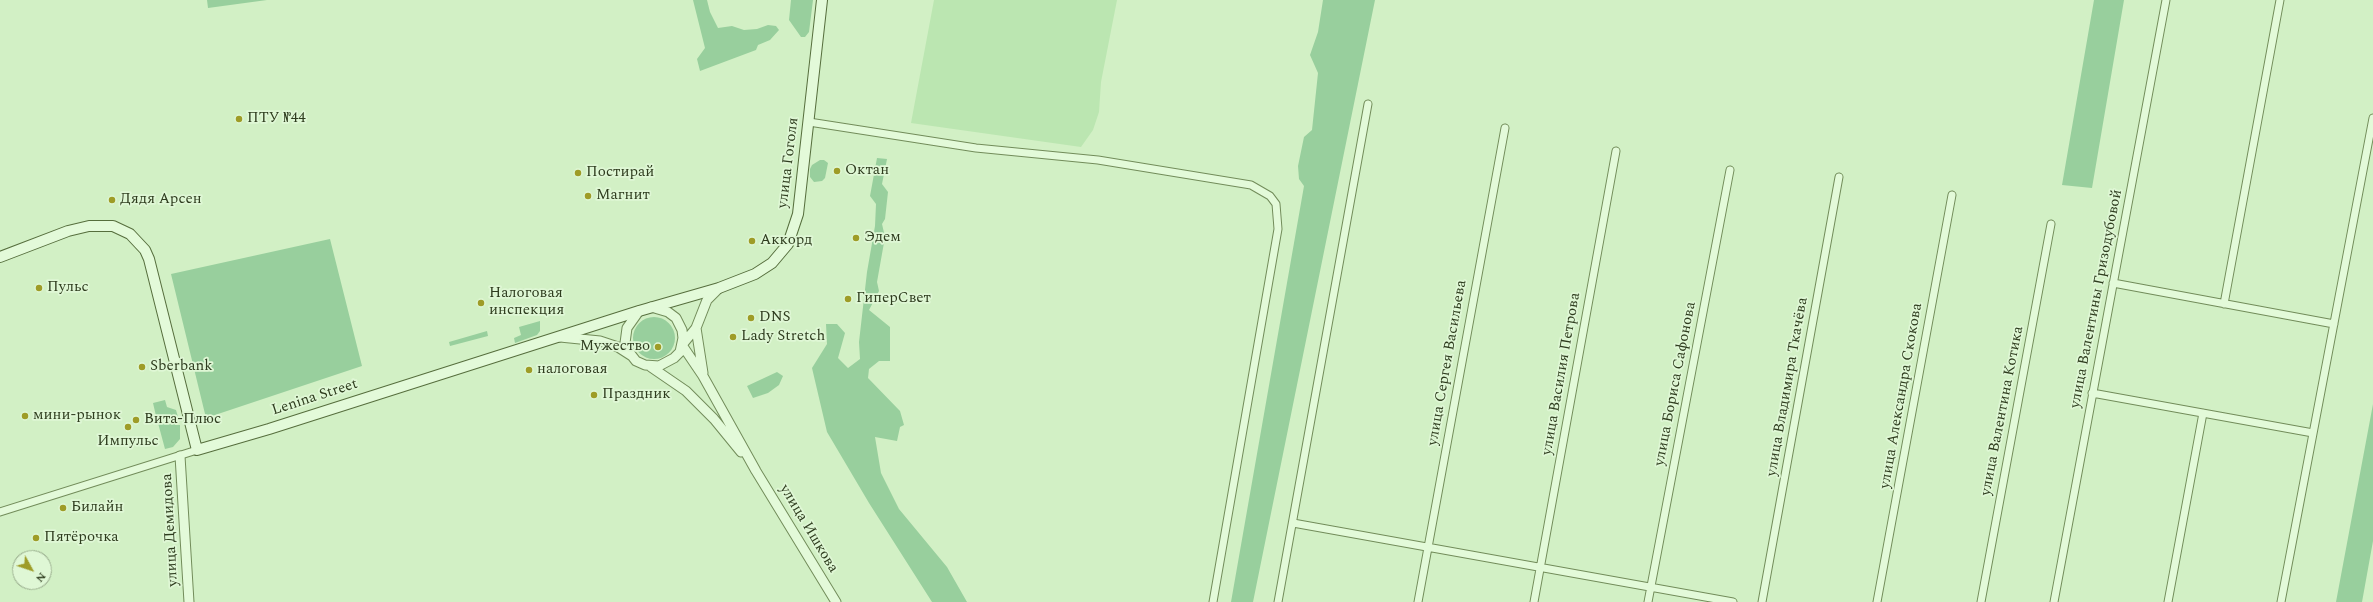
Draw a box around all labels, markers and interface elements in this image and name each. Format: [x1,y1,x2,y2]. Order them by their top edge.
place label: ПТУ №44 [247,110,306,128]
marker: ПТУ №44 [234,114,244,124]
street label: улица Гоголя [775,117,803,209]
place label: Октан [845,162,889,180]
place label: Постирай [586,164,654,182]
marker: Октан [832,166,842,176]
marker: Постирай [573,168,583,178]
place label: Магнит [596,187,650,205]
street label: улица Валентины Гризодубовой [2067,188,2127,410]
place label: Дядя Арсен [120,191,202,209]
marker: Магнит [583,191,593,201]
marker: Дядя Арсен [107,195,117,205]
place label: Эдем [864,229,901,247]
place label: Аккорд [760,232,812,250]
marker: Эдем [851,233,861,243]
marker: Аккорд [747,236,757,246]
place label: Пульс [47,279,89,297]
street label: улица Сергея Васильева [1425,279,1471,447]
marker: Пульс [34,283,44,293]
place label: Налоговая инспекция [489,285,564,320]
place label: ГиперСвет [856,290,931,308]
street label: улица Василия Петрова [1539,291,1585,457]
marker: ГиперСвет [843,294,853,304]
street label: улица Владимира Ткачёва [1763,296,1813,478]
marker: Налоговая инспекция [476,298,486,308]
street label: улица Бориса Сафонова [1651,300,1701,468]
street label: улица Александра Скокова [1877,302,1927,490]
place label: DNS [759,309,791,327]
marker: DNS [746,313,756,323]
street label: улица Валентина Котика [1978,325,2028,497]
place label: Lady Stretch [741,328,825,346]
marker: Lady Stretch [728,332,738,342]
place label: Мужество [580,338,650,356]
marker: Мужество [653,342,663,352]
place label: Sberbank [150,358,213,376]
place label: налоговая [537,361,608,379]
marker: Sberbank [137,362,147,372]
marker: налоговая [524,365,534,375]
street label: Lenina Street [270,376,360,420]
place label: Праздник [602,386,671,404]
marker: Праздник [589,390,599,400]
place label: мини-рынок [33,407,121,425]
marker: мини-рынок [20,411,30,421]
place label: Вита-Плюс [144,411,221,429]
marker: Вита-Плюс [131,415,141,425]
marker: Импульс [123,422,133,432]
place label: Импульс [97,433,159,451]
street label: улица Демидова [159,473,183,587]
street label: улица Ишкова [775,482,841,576]
place label: Билайн [71,499,123,517]
marker: Билайн [58,503,68,513]
place label: Пятёрочка [44,529,119,547]
marker: Пятёрочка [31,533,41,543]
north arrow [12,550,52,590]
text: N [31,568,50,586]

